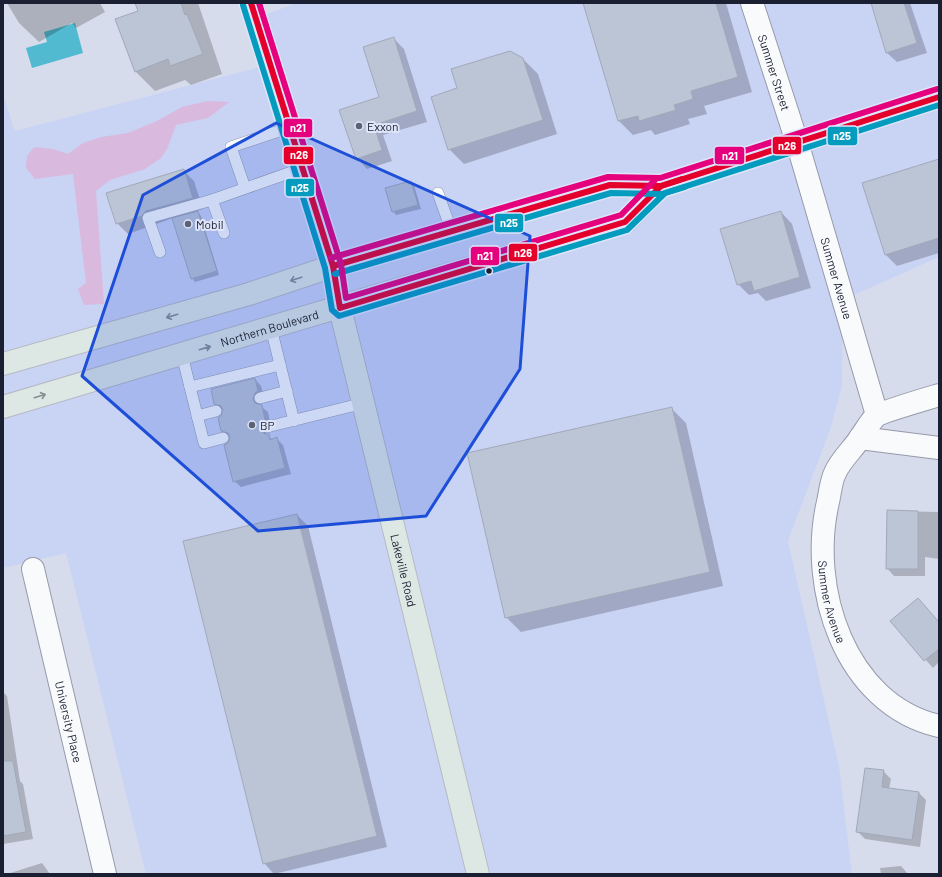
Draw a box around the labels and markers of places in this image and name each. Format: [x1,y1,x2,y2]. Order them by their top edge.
place label: Exxon [367,119,398,133]
marker: Exxon [354,121,364,131]
place label: Mobil [196,217,224,231]
marker: Mobil [183,219,193,229]
unlabelled marker [484,266,494,276]
place label: BP [260,418,275,432]
marker: BP [247,420,257,430]

